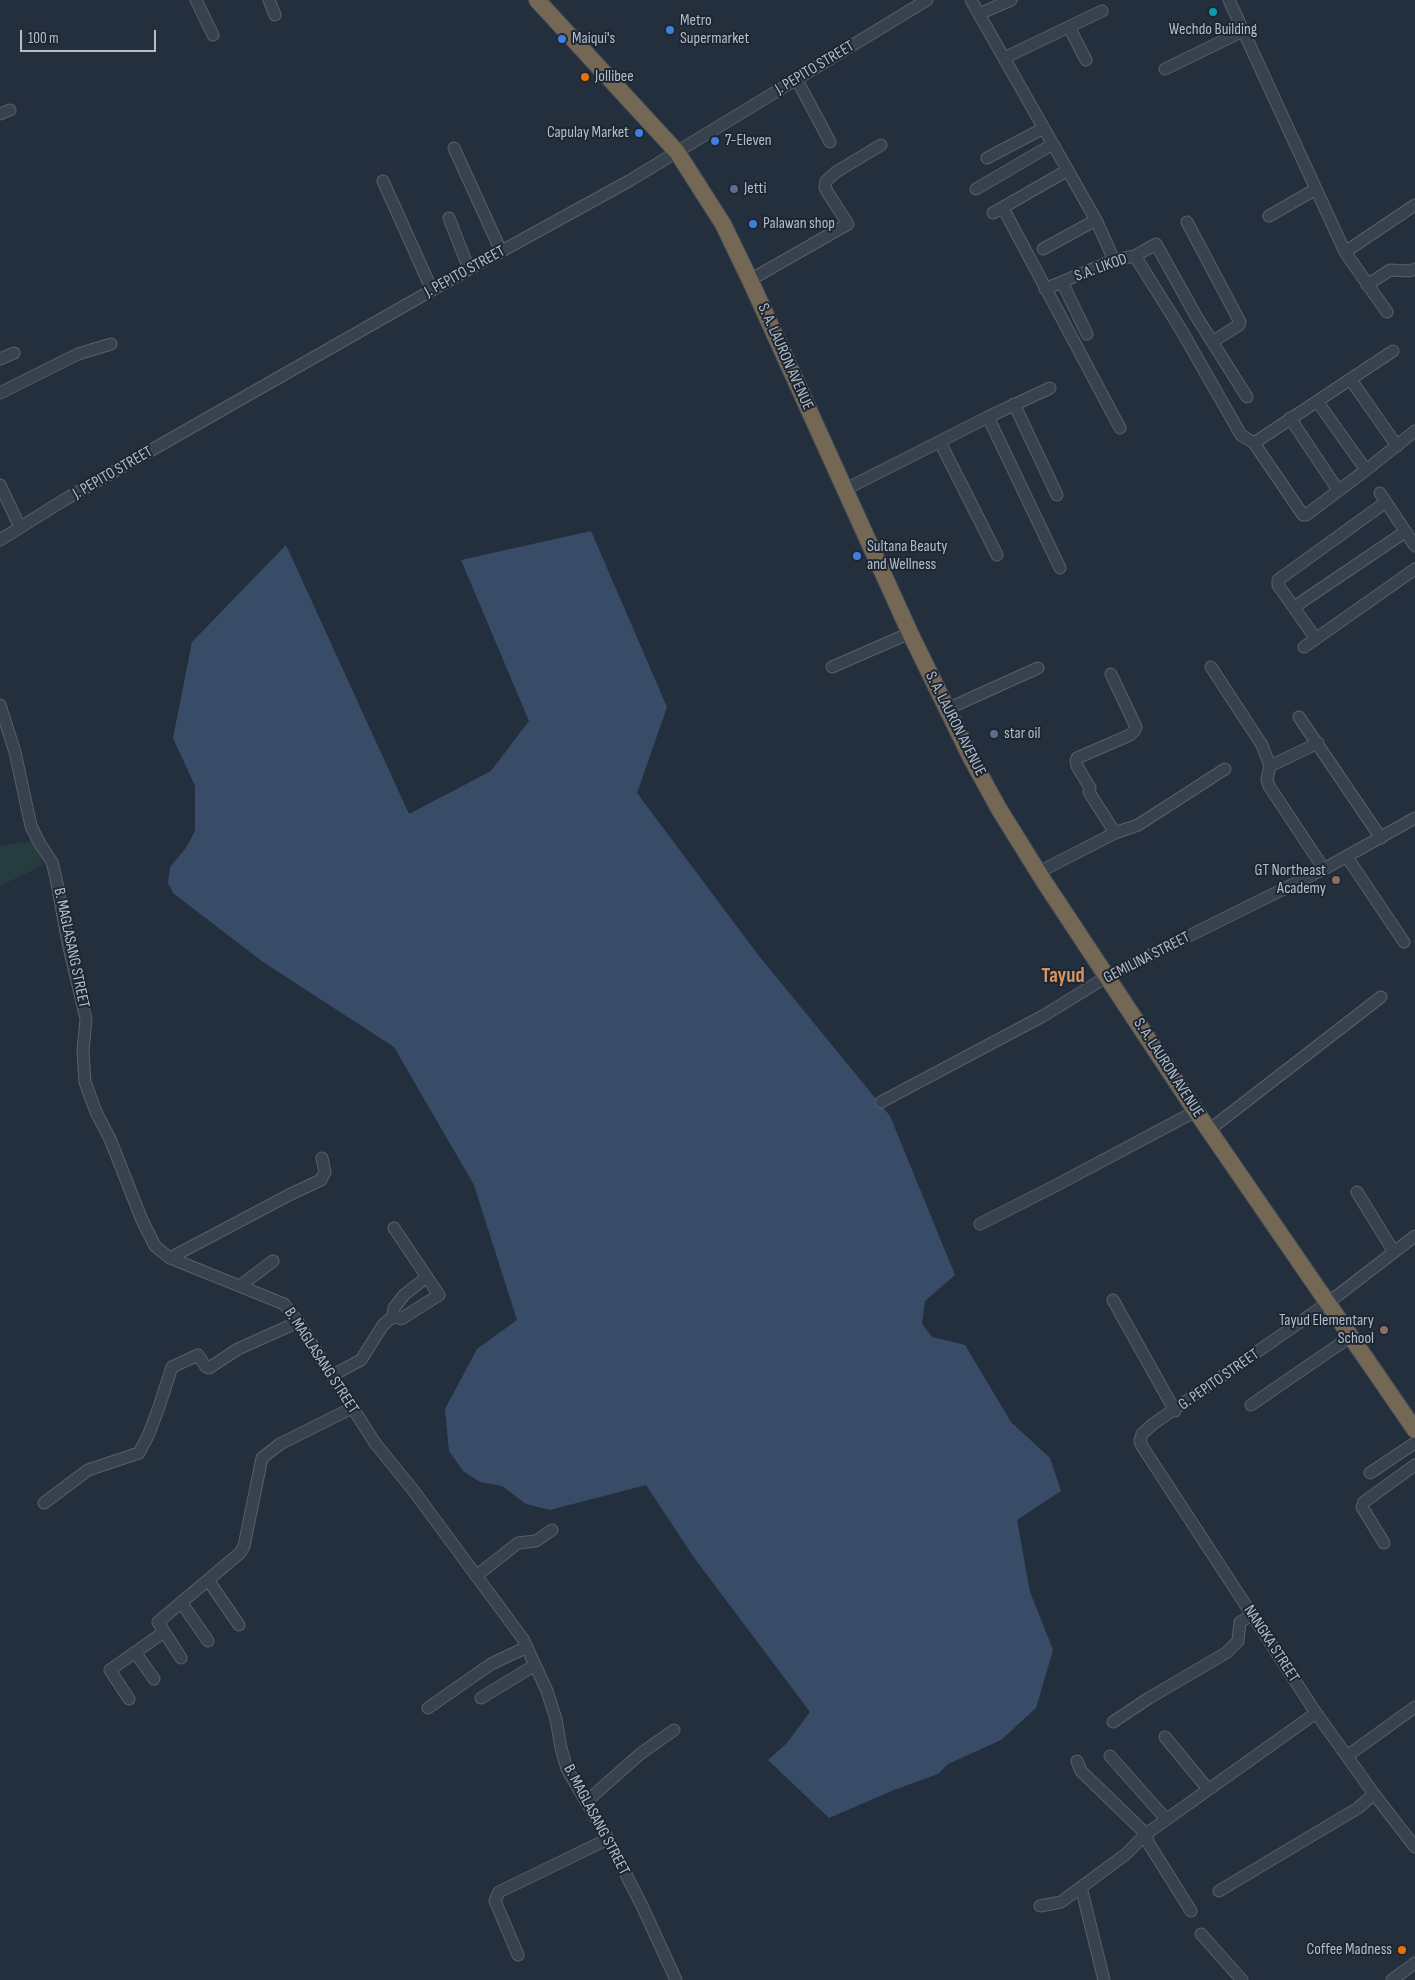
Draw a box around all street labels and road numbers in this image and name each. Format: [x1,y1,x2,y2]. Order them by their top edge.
street label: J. PEPITO STREET [772,37,858,99]
street label: J. PEPITO STREET [421,242,509,302]
street label: S.A. LIKOD [1072,250,1130,286]
street label: S. A. LAURON AVENUE [753,301,817,413]
street label: J. PEPITO STREET [70,442,156,504]
street label: S. A. LAURON AVENUE [920,669,990,779]
street label: B. MAGLASANG STREET [49,886,93,1010]
street label: GEMILINA STREET [1101,928,1193,988]
street label: S. A. LAURON AVENUE [1129,1015,1207,1121]
street label: B. MAGLASANG STREET [280,1304,362,1418]
street label: G. PEPITO STREET [1175,1345,1263,1415]
street label: NANGKA STREET [1239,1602,1303,1686]
street label: B. MAGLASANG STREET [559,1761,633,1879]

